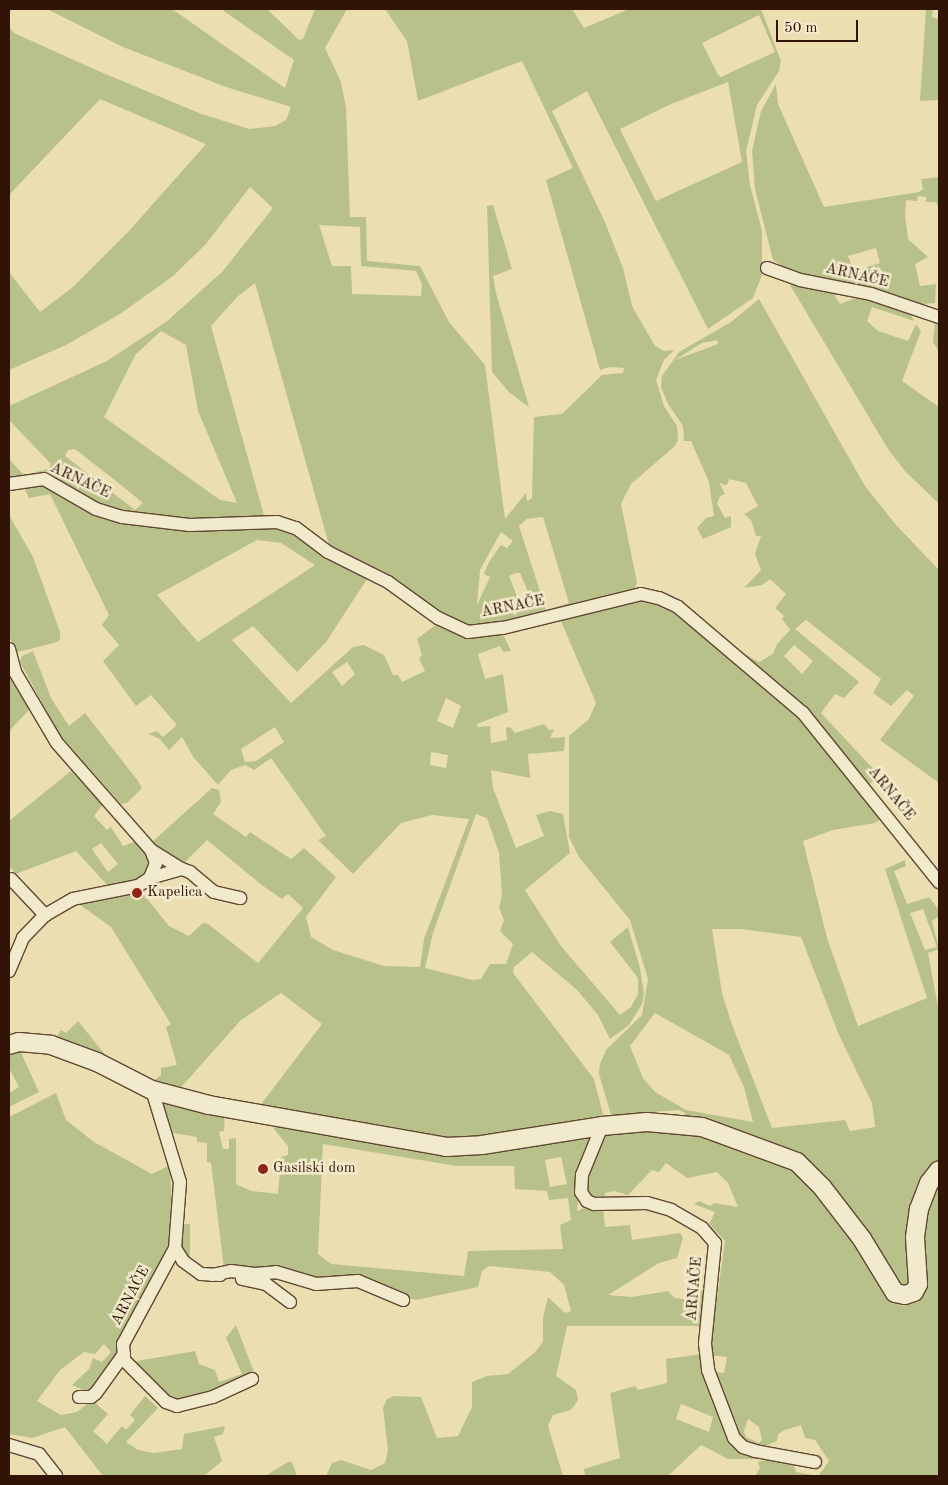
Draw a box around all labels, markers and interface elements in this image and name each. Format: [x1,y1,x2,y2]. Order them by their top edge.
scale bar [778,10,860,42]
text: 50 m [784,21,818,36]
street label: ARNAČE [824,260,890,292]
street label: ARNAČE [47,459,113,503]
street label: ARNAČE [480,592,546,622]
street label: ARNAČE [864,763,918,825]
place label: Kapelica [147,884,202,902]
marker: Kapelica [131,887,143,899]
place label: Gasilski dom [273,1160,356,1178]
marker: Gasilski dom [257,1163,269,1175]
street label: ARNAČE [683,1256,707,1322]
street label: ARNAČE [108,1263,154,1329]

